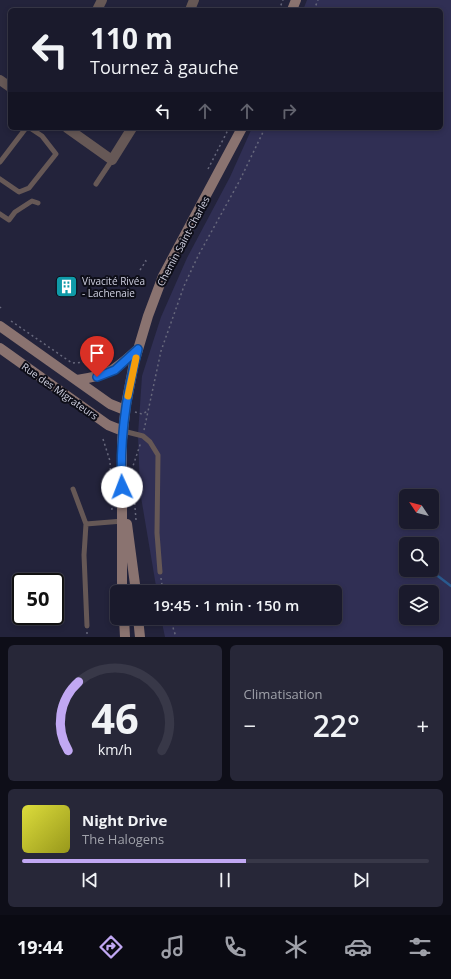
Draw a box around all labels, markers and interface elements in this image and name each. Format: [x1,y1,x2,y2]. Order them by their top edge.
text: 110 m [90,19,173,57]
icon: left [24,24,76,76]
text: Tournez à gauche [90,55,239,79]
icon: left [152,100,174,122]
icon: ahead [194,100,216,122]
icon: ahead [236,100,258,122]
icon: right [278,100,300,122]
street label: Chemin Saint-Charles [153,193,213,288]
building icon: Vivacité Rivéa - Lachenaie [53,274,79,300]
place label: Vivacité Rivéa - Lachenaie [82,274,145,300]
pin [80,336,114,377]
icon: arrive [86,342,108,364]
street label: Rue des Migrateurs [19,359,101,423]
position arrow [101,466,143,508]
north arrow [399,489,439,529]
map controls [399,489,439,625]
button: search [399,537,439,577]
speed limit sign: 50 [12,573,64,625]
button: layers [399,585,439,625]
text: 19:45 · 1 min · 150 m [153,595,299,615]
text: Climatisation [244,685,323,703]
text: 46 [91,690,139,746]
text: 22° [313,705,360,746]
text: − [244,710,256,740]
text: + [416,710,429,740]
text: km/h [97,740,132,759]
text: Night Drive [82,810,167,830]
text: The Halogens [82,830,164,848]
icon: previous [79,869,101,891]
icon: pause [214,869,236,891]
icon: next [350,869,372,891]
icon: directions [97,933,125,961]
icon: music [159,933,187,961]
icon: phone [221,933,249,961]
icon: climate [282,933,310,961]
icon: car [344,933,372,961]
icon: filters [406,933,434,961]
text: 19:44 [17,935,63,959]

